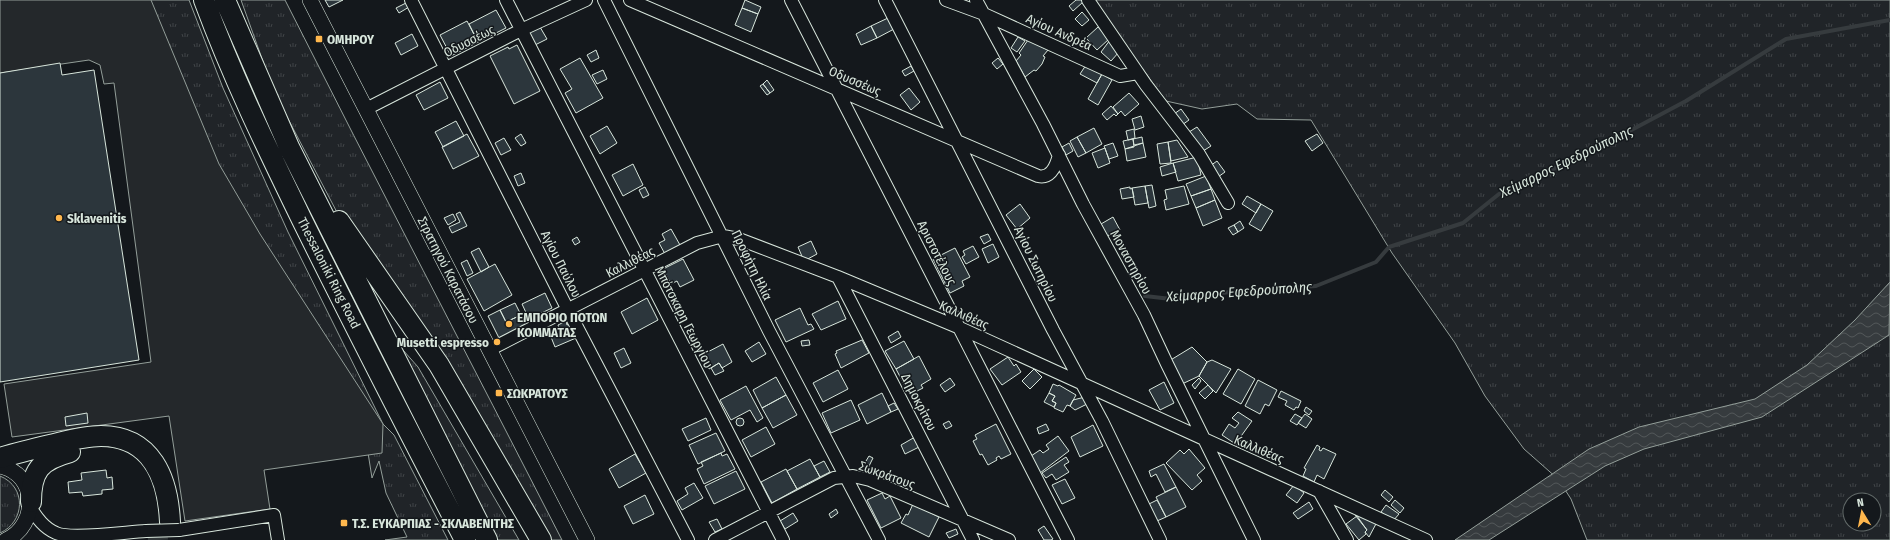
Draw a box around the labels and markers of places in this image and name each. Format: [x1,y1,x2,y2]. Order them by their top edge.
place label: ΟΜΗΡΟΥ [327,32,375,47]
marker: ΟΜΗΡΟΥ [314,34,324,44]
place label: Sklavenitis [67,211,127,226]
marker: Sklavenitis [54,213,64,223]
place label: ΕΜΠΟΡΙΟ ΠΟΤΩΝ ΚΟΜΜΑΤΑΣ [517,310,608,340]
marker: ΕΜΠΟΡΙΟ ΠΟΤΩΝ ΚΟΜΜΑΤΑΣ [504,319,514,329]
place label: Musetti espresso [397,335,489,350]
marker: Musetti espresso [492,337,502,347]
place label: ΣΩΚΡΑΤΟΥΣ [507,386,568,401]
marker: ΣΩΚΡΑΤΟΥΣ [494,388,504,398]
place label: Τ.Σ. ΕΥΚΑΡΠΙΑΣ - ΣΚΛΑΒΕΝΙΤΗΣ [352,516,514,531]
marker: Τ.Σ. ΕΥΚΑΡΠΙΑΣ - ΣΚΛΑΒΕΝΙΤΗΣ [339,518,349,528]

